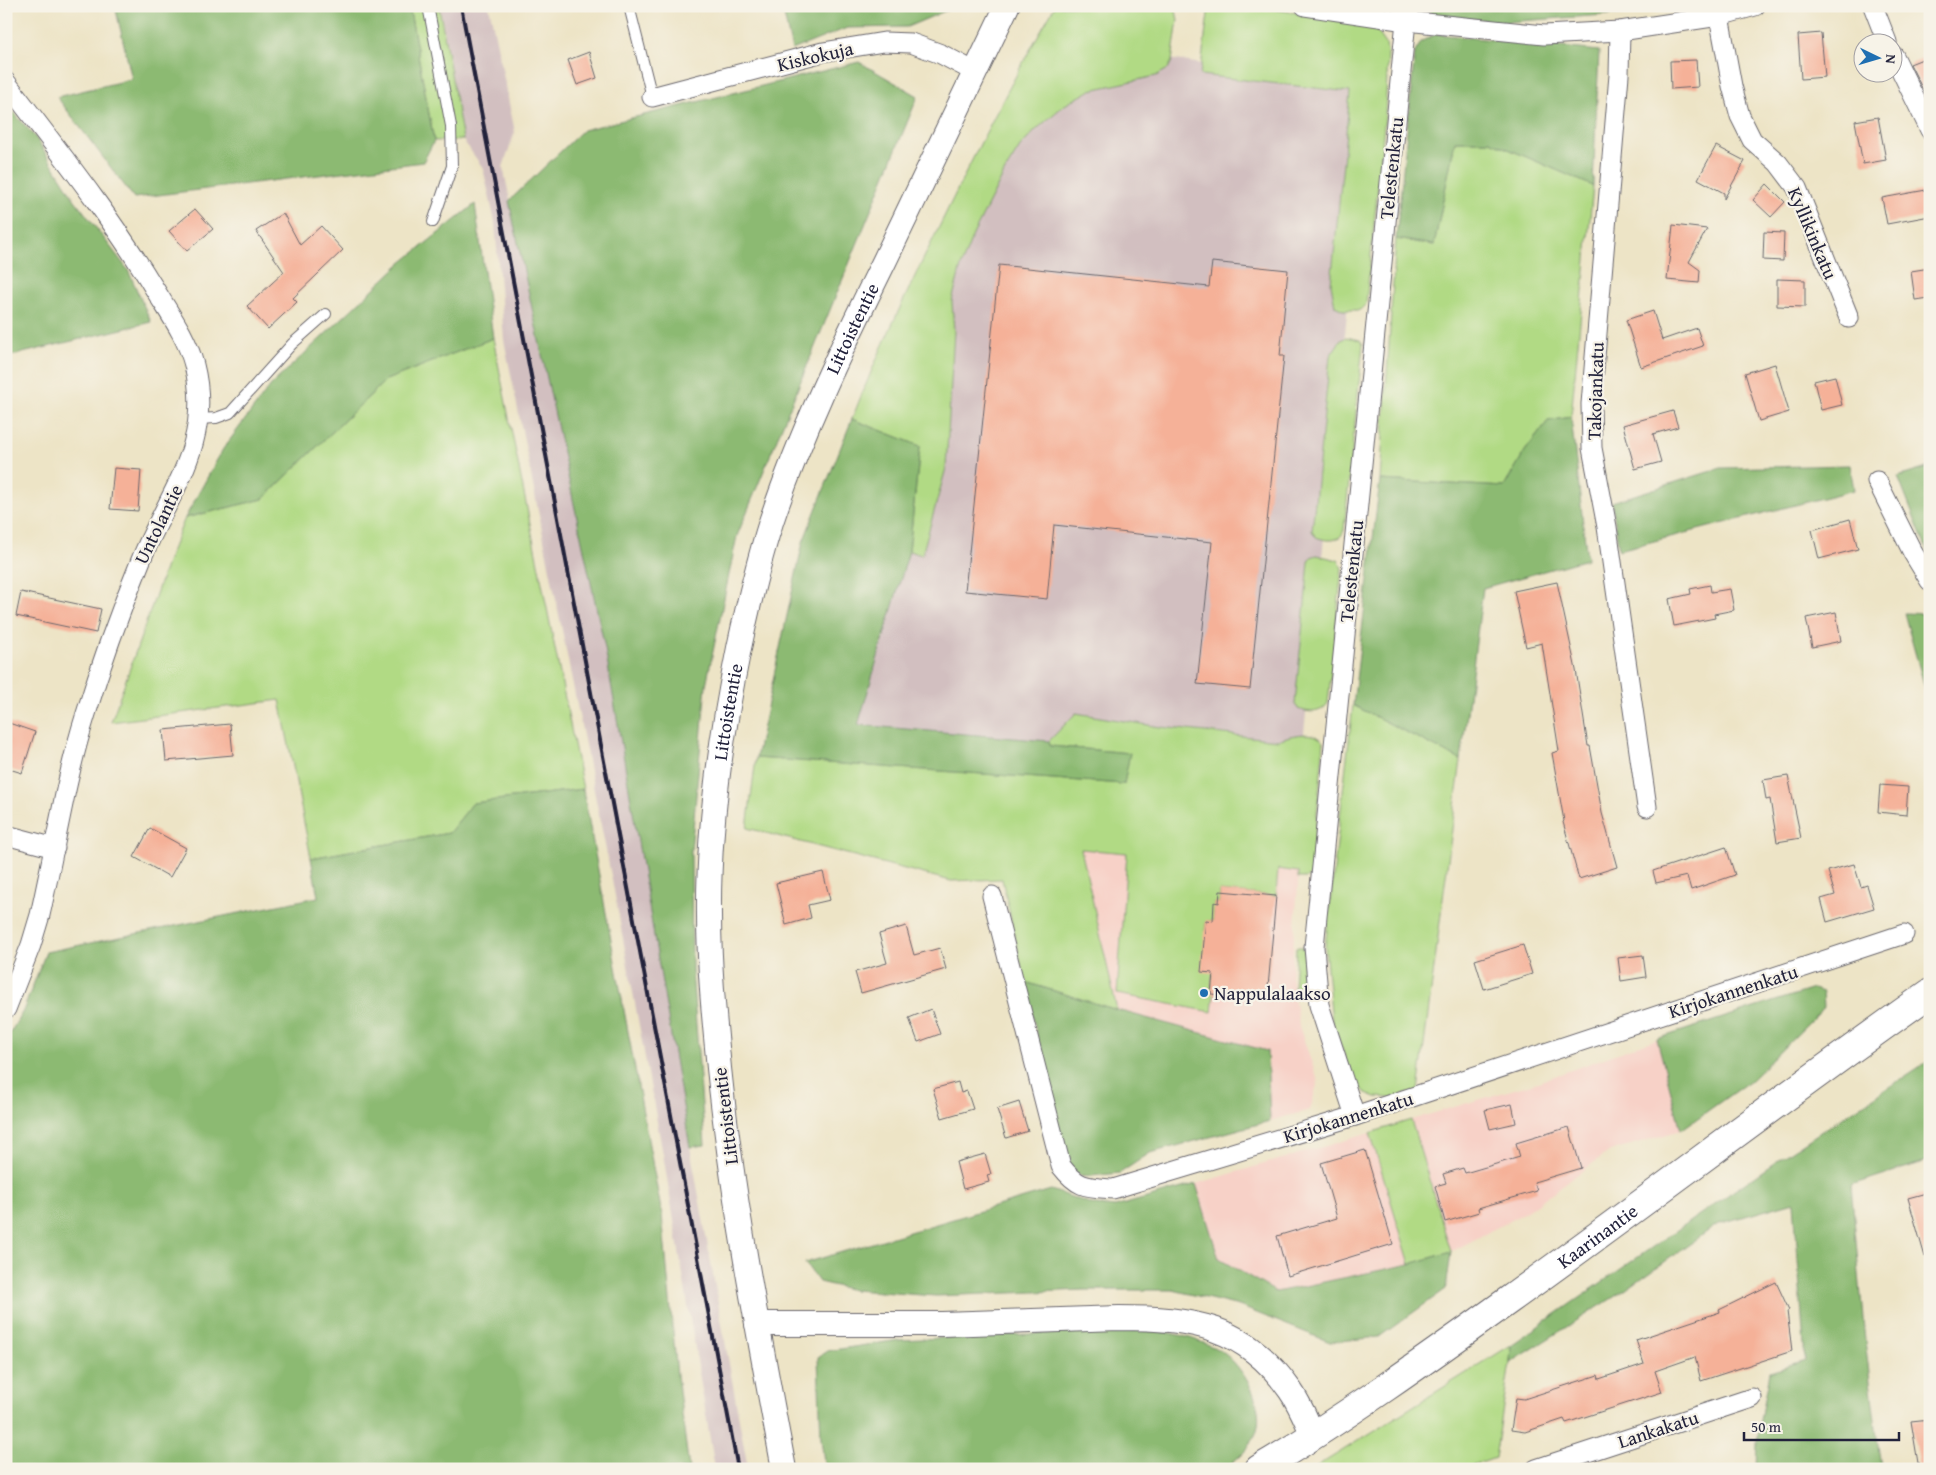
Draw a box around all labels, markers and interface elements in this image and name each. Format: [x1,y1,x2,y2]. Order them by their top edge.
north arrow [1854,32,1904,82]
street label: Kiskokuja [774,34,856,78]
text: N [1881,54,1901,65]
street label: Telestenkatu [1372,115,1410,220]
street label: Kyllikinkatu [1781,182,1845,284]
street label: Littoistentie [818,278,886,378]
street label: Takojankatu [1579,341,1611,441]
street label: Untolantie [127,479,189,569]
street label: Telestenkatu [1332,518,1370,623]
street label: Littoistentie [706,661,750,762]
street label: Kirjokannenkatu [1665,957,1802,1025]
place label: Nappulalaakso [1214,979,1331,1007]
marker: Nappulalaakso [1198,987,1210,999]
street label: Littoistentie [705,1066,745,1166]
street label: Kirjokannenkatu [1280,1084,1417,1150]
street label: Kaarinantie [1551,1197,1643,1275]
street label: Lankakatu [1614,1403,1703,1455]
scale bar [1744,1410,1898,1442]
text: 50 m [1751,1416,1782,1437]

